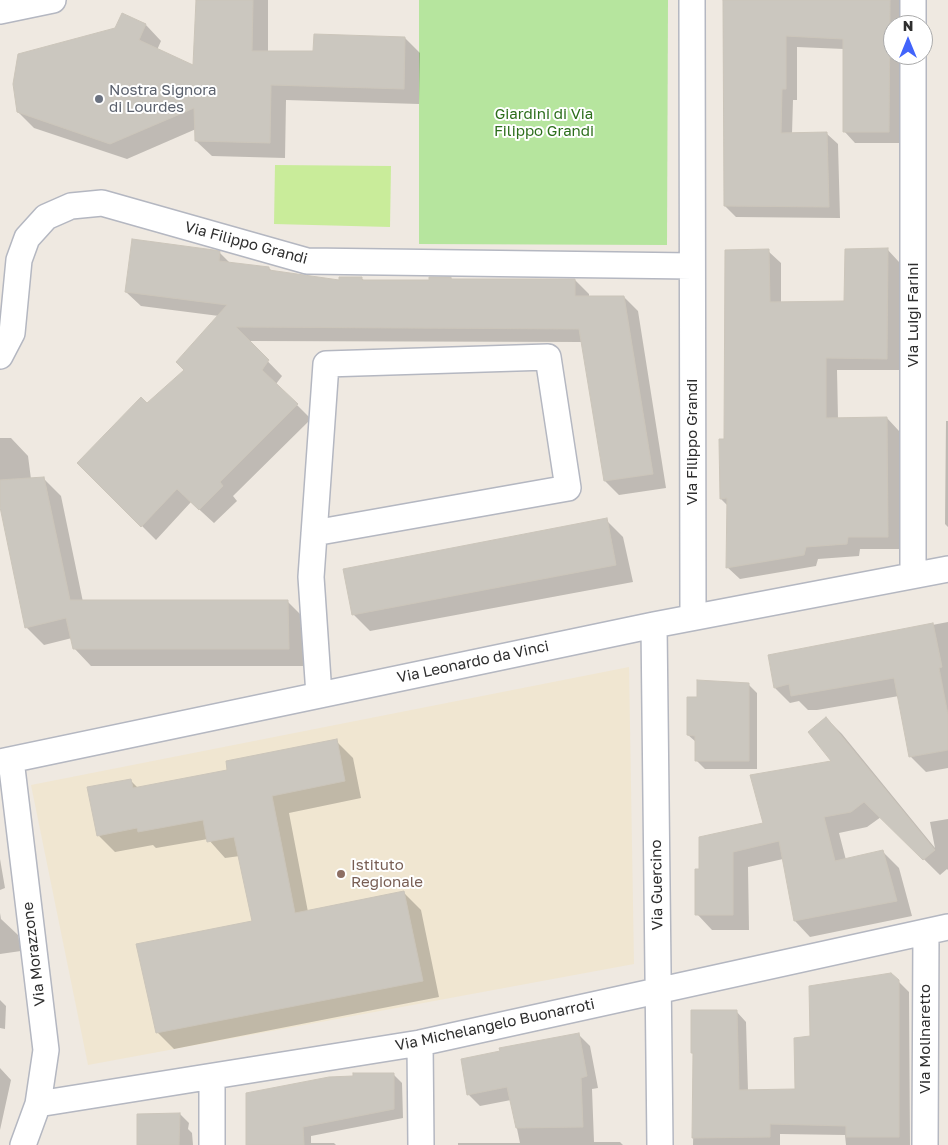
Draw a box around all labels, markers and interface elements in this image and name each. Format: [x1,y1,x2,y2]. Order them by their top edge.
north arrow [883,15,933,65]
text: N [903,17,913,34]
place label: Nostra Signora di Lourdes [109,81,217,116]
marker: Nostra Signora di Lourdes [93,93,105,105]
park label: Giardini di Via Filippo Grandi [494,105,594,140]
street label: Via Filippo Grandi [183,218,309,268]
street label: Via Luigi Farini [904,263,922,367]
street label: Via Filippo Grandi [683,379,701,505]
street label: Via Leonardo da Vinci [395,637,551,687]
street label: Via Guercino [647,839,667,931]
place label: Istituto Regionale [351,856,423,891]
marker: Istituto Regionale [335,868,347,880]
street label: Via Morazzone [19,901,49,1007]
street label: Via Molinaretto [916,984,934,1094]
street label: Via Michelangelo Buonarroti [394,995,596,1055]

